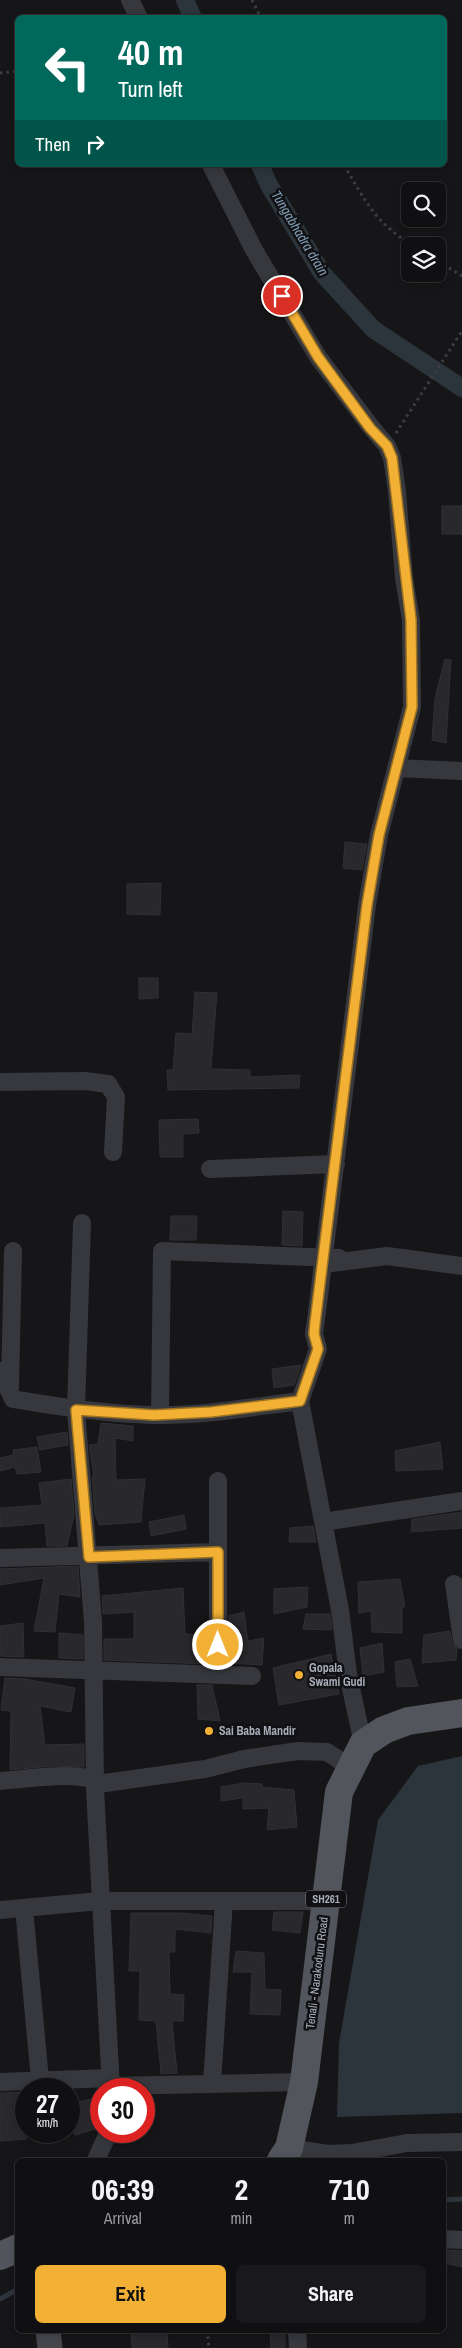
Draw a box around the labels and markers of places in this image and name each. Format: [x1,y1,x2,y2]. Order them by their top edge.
pin [261,275,303,317]
place label: Gopala Swami Gudi [309,1660,366,1690]
marker: Gopala Swami Gudi [293,1669,305,1681]
place label: Sai Baba Mandir [219,1723,296,1739]
marker: Sai Baba Mandir [203,1725,215,1737]

